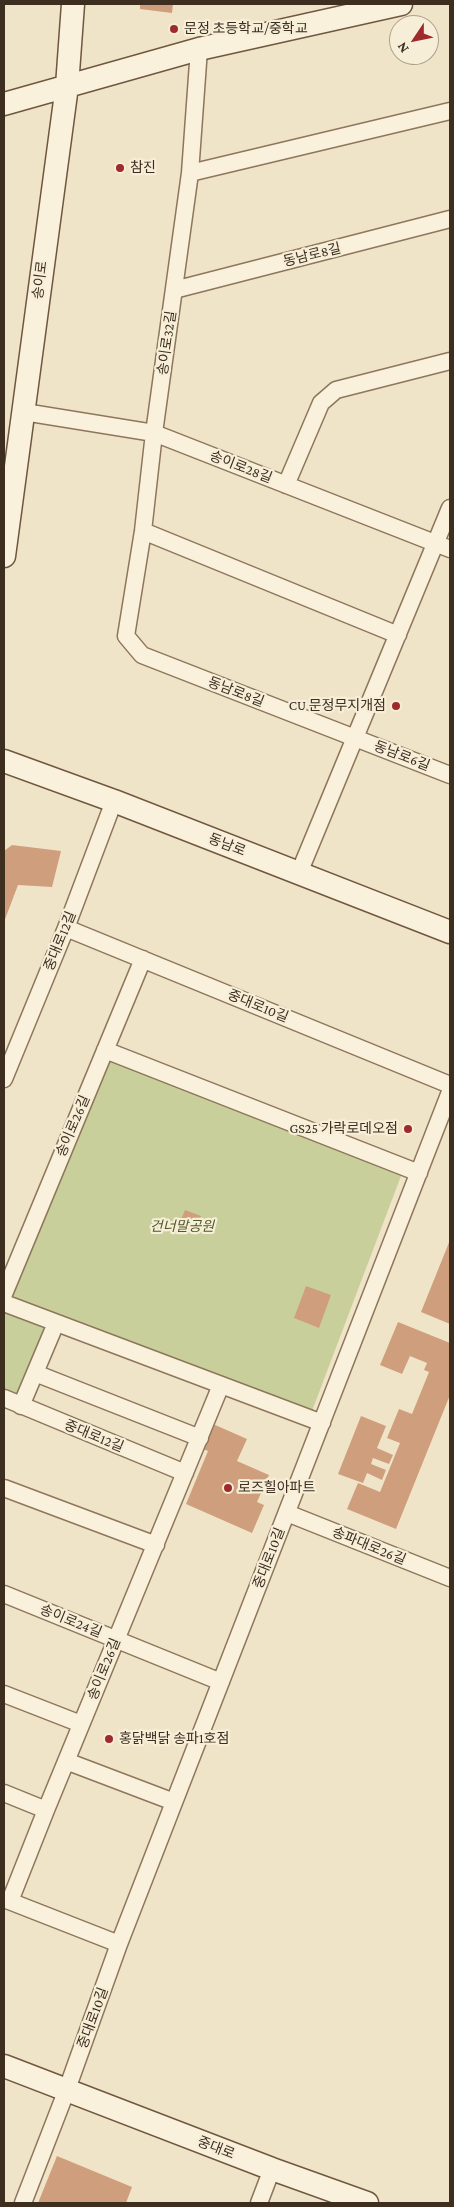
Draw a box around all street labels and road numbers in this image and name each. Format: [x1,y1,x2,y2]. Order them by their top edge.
street label: 동남로8길 [281,240,343,270]
street label: 송이로 [29,260,51,300]
street label: 송이로32길 [154,310,180,376]
street label: 송이로28길 [207,447,275,487]
street label: 동남로8길 [205,674,267,710]
street label: 동남로6길 [372,738,432,774]
street label: 동남로 [206,830,248,860]
street label: 중대로12길 [40,909,80,973]
street label: 중대로10길 [225,986,291,1026]
street label: 송이로26길 [53,1093,93,1159]
street label: 중대로12길 [62,1416,126,1456]
street label: 송파대로26길 [330,1524,408,1568]
street label: 중대로10길 [250,1525,288,1591]
street label: 송이로24길 [38,1601,104,1641]
street label: 송이로26길 [84,1636,124,1702]
street label: 중대로10길 [74,1985,112,2051]
street label: 중대로 [195,2133,237,2163]

